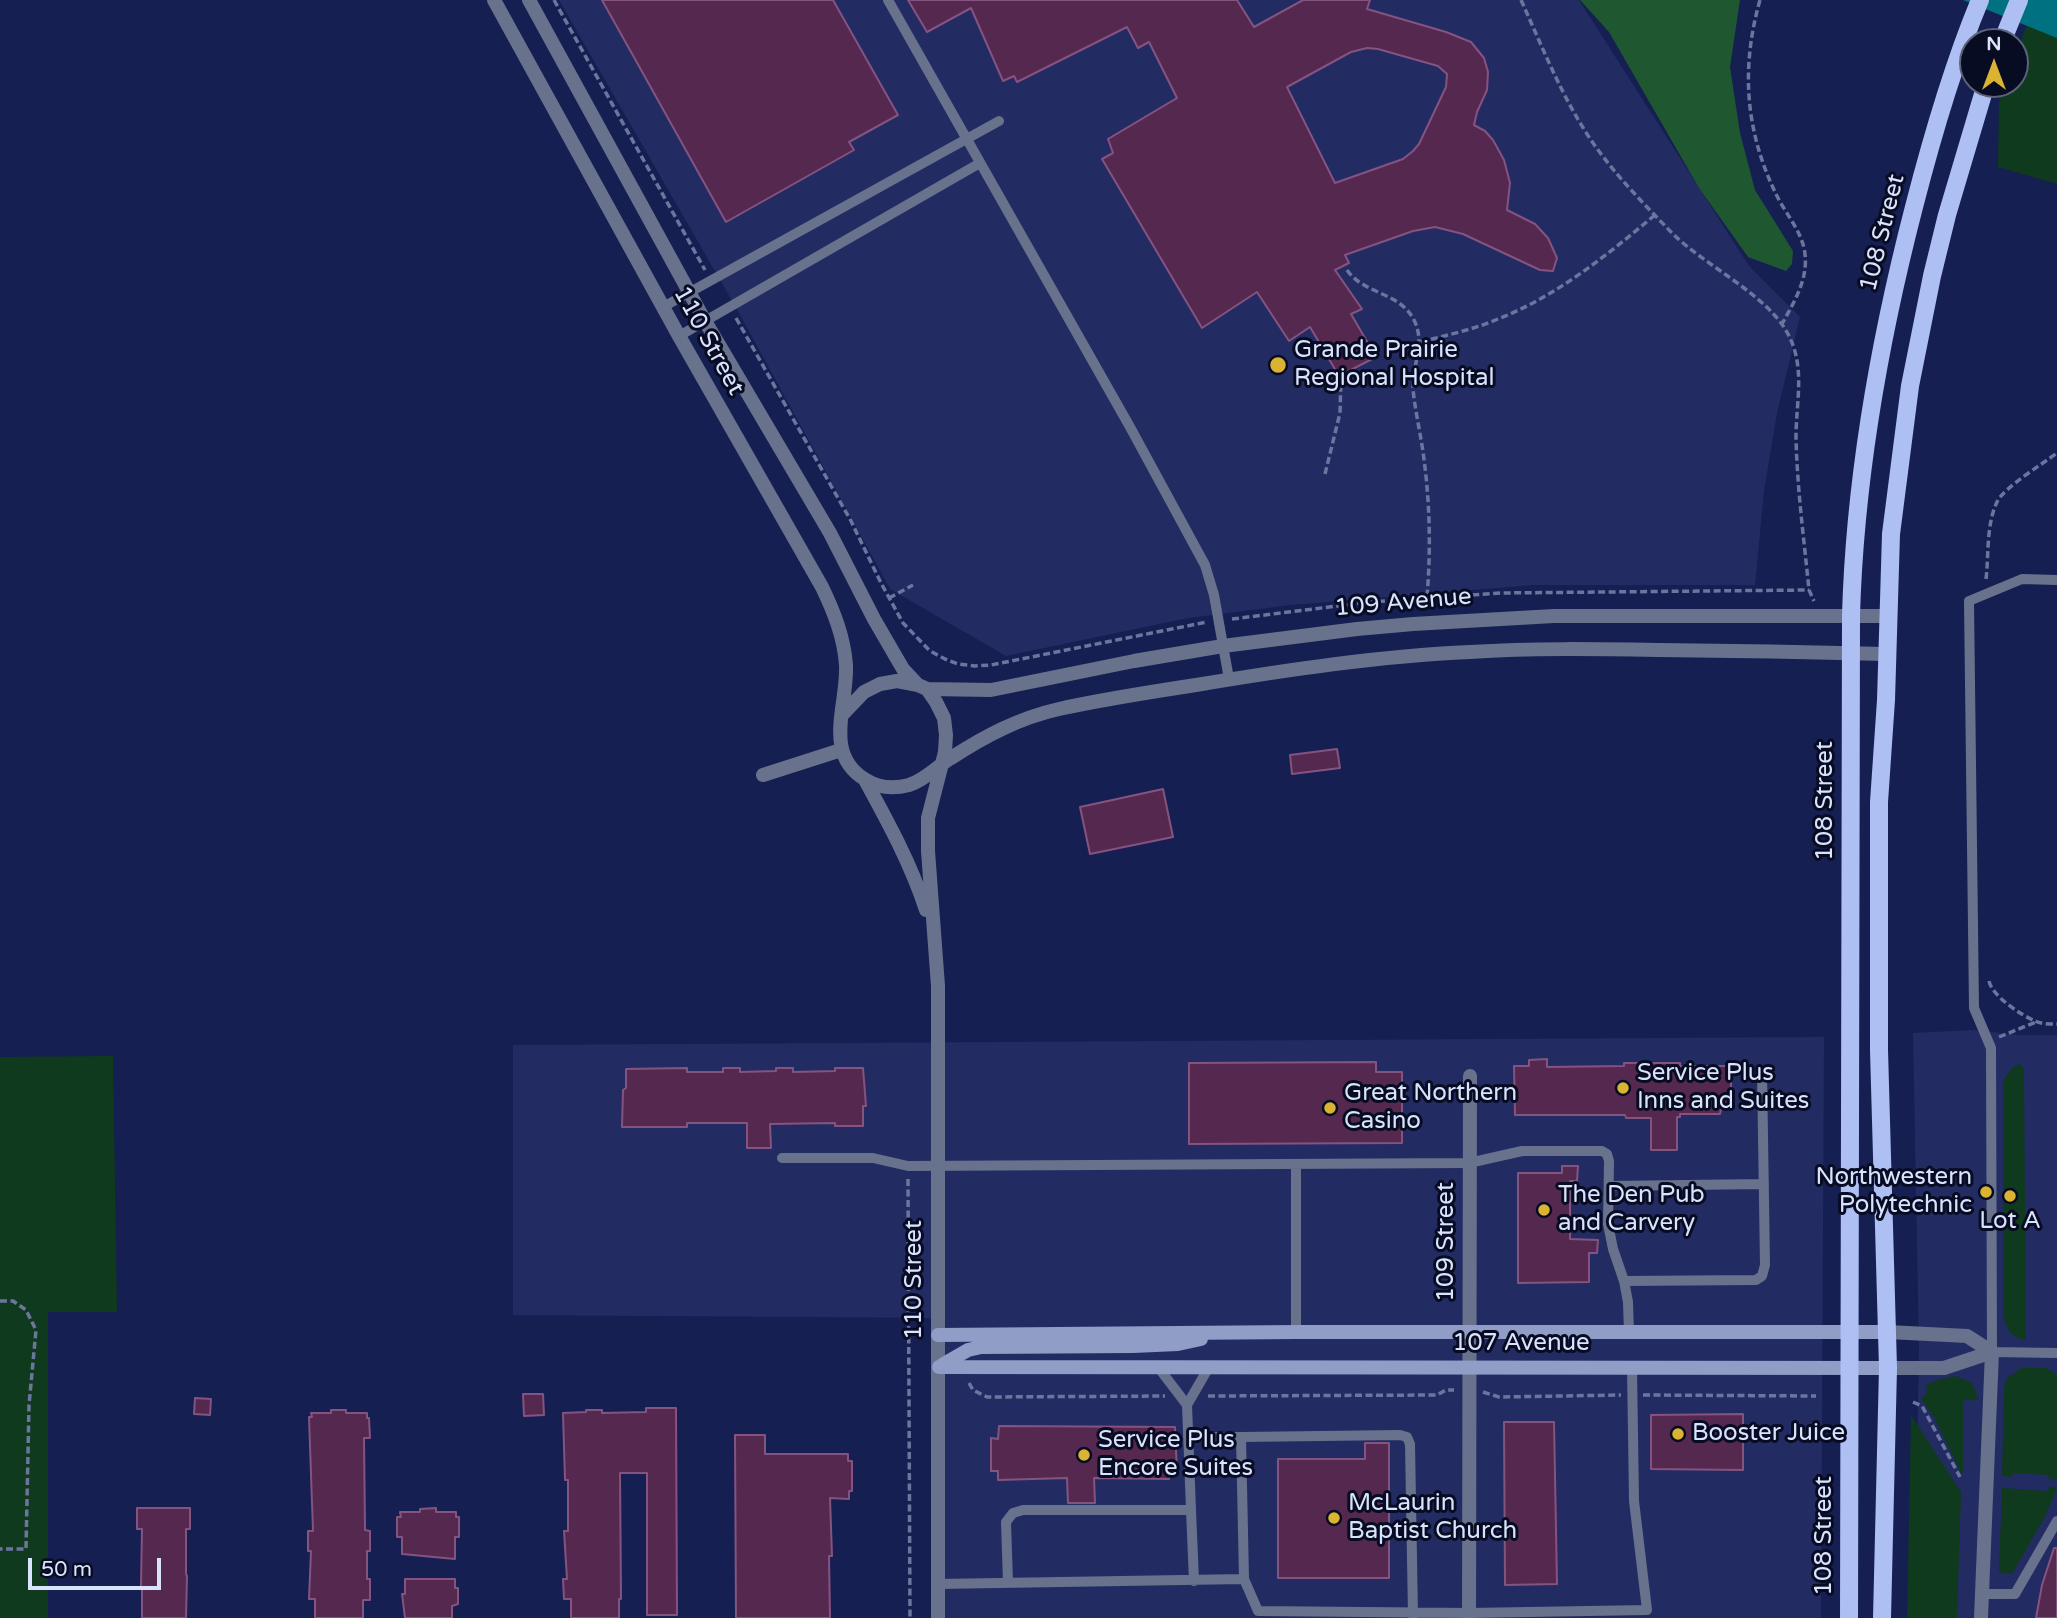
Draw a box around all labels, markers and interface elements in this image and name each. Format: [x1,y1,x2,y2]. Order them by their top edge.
north arrow [1959,28,2029,98]
text: N [1986,33,2002,55]
street label: 108 Street [1855,171,1911,295]
street label: 110 Street [666,282,750,400]
place label: Grande Prairie Regional Hospital [1294,337,1494,393]
marker: Grande Prairie Regional Hospital [1268,355,1288,375]
street label: 109 Avenue [1333,583,1473,623]
street label: 108 Street [1812,741,1840,861]
place label: Service Plus Inns and Suites [1637,1060,1809,1116]
place label: Great Northern Casino [1344,1080,1517,1136]
marker: Service Plus Inns and Suites [1615,1080,1631,1096]
marker: Great Northern Casino [1322,1100,1338,1116]
place label: Northwestern Polytechnic [1815,1164,1972,1220]
street label: 109 Street [1433,1182,1461,1302]
place label: The Den Pub and Carvery [1558,1182,1705,1238]
marker: Northwestern Polytechnic [1978,1184,1994,1200]
marker: Lot A [2002,1188,2018,1204]
marker: The Den Pub and Carvery [1536,1202,1552,1218]
place label: Lot A [1979,1208,2041,1236]
street label: 110 Street [901,1220,929,1340]
street label: 107 Avenue [1452,1330,1590,1358]
place label: Booster Juice [1692,1420,1845,1448]
marker: Booster Juice [1670,1426,1686,1442]
place label: Service Plus Encore Suites [1098,1427,1253,1483]
marker: Service Plus Encore Suites [1076,1447,1092,1463]
street label: 108 Street [1811,1476,1839,1596]
place label: McLaurin Baptist Church [1348,1490,1517,1546]
marker: McLaurin Baptist Church [1326,1510,1342,1526]
scale bar [32,1544,164,1588]
text: 50 m [41,1557,92,1582]

